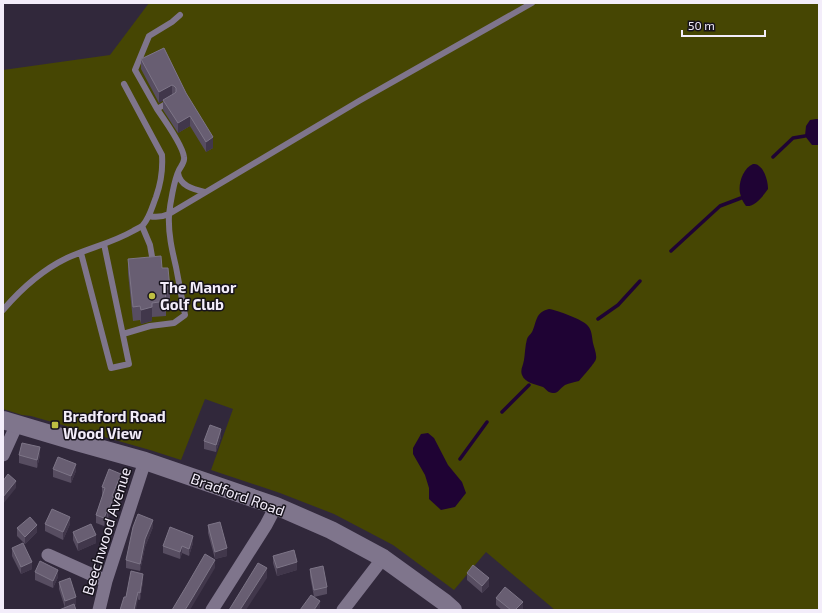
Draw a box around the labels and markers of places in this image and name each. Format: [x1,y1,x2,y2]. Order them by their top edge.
place label: The Manor Golf Club [160,278,237,313]
marker: The Manor Golf Club [147,291,157,301]
place label: Bradford Road Wood View [63,407,166,442]
marker: Bradford Road Wood View [50,420,60,430]

